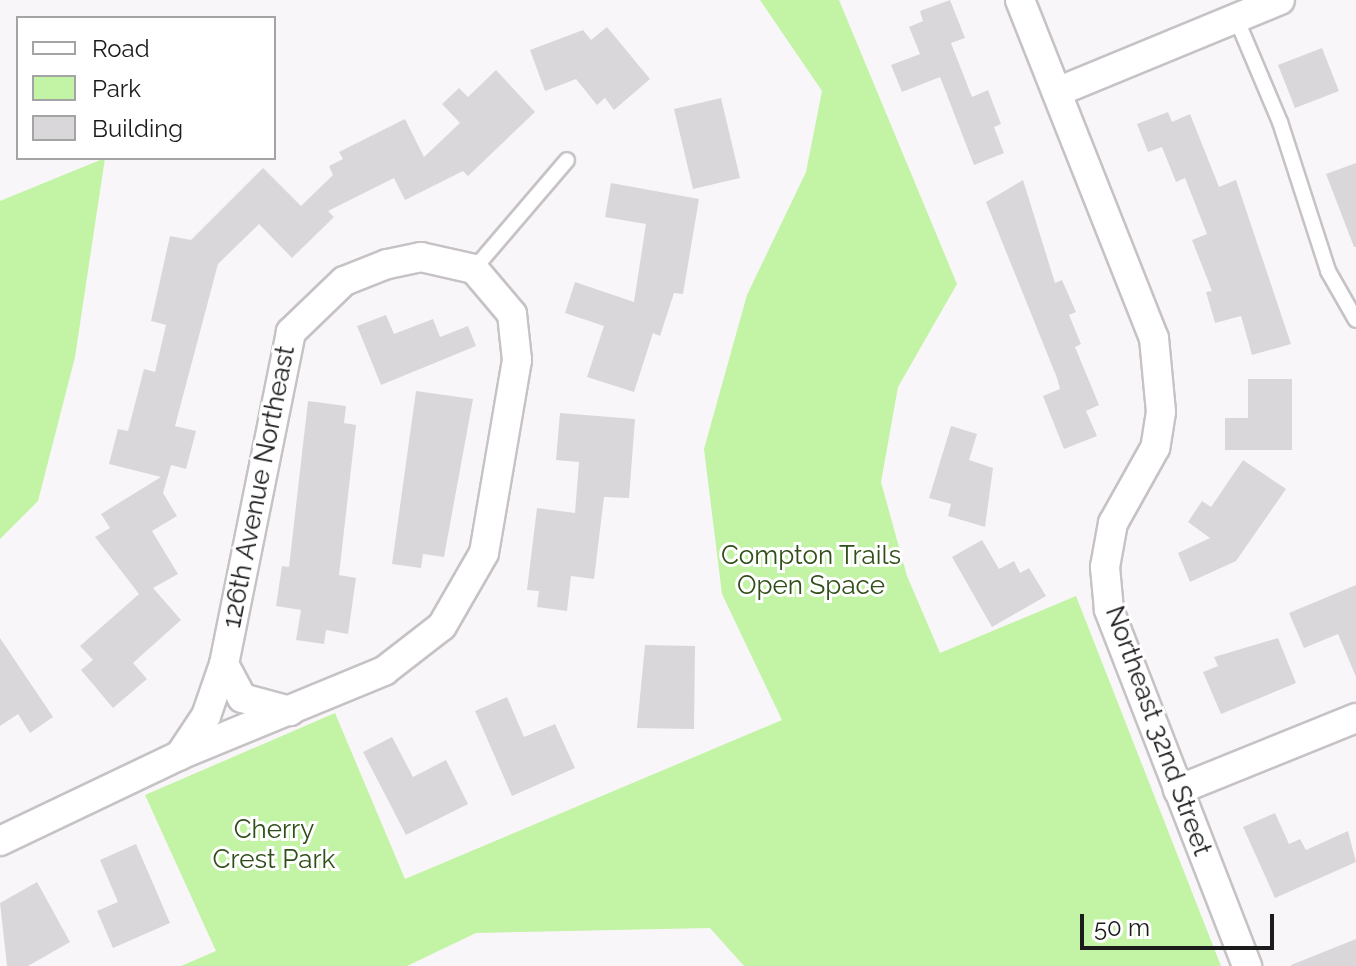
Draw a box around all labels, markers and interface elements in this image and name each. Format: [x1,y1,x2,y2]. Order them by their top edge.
legend [16,16,276,160]
text: Road [92,34,150,63]
text: Park [92,74,141,103]
text: Building [92,114,183,143]
street label: 126th Avenue Northeast [216,343,302,631]
park label: Compton Trails Open Space [721,540,901,602]
street label: Northeast 32nd Street [1098,602,1218,860]
park label: Cherry Crest Park [213,814,335,876]
scale bar [1084,898,1278,948]
text: 50 m [1094,913,1150,942]

